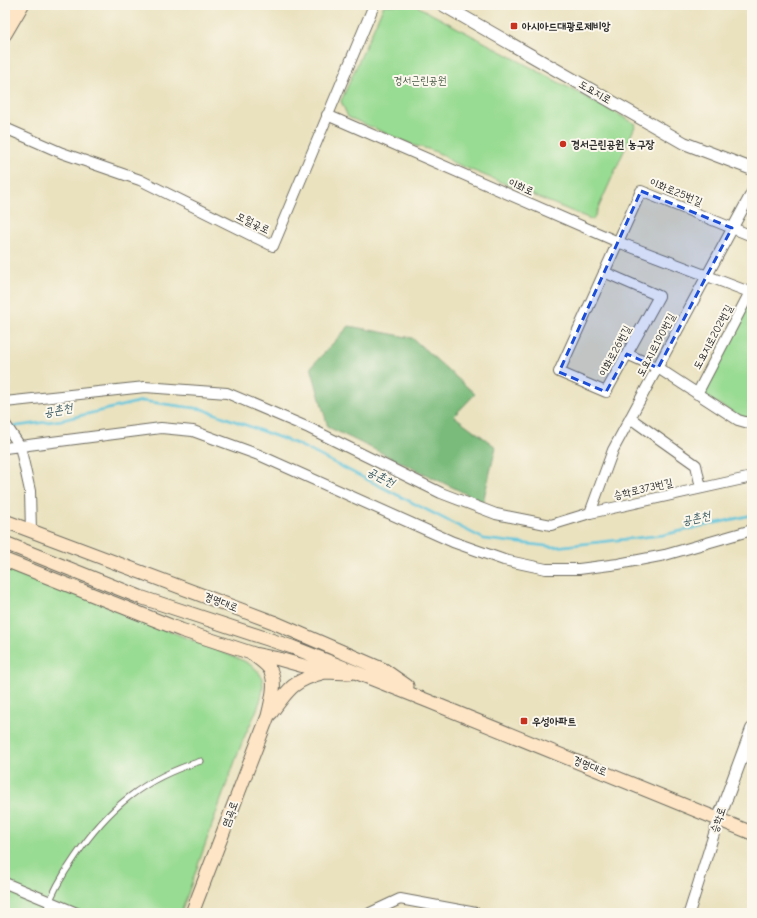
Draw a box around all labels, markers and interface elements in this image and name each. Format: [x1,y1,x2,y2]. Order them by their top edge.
place label: 아시아드대광로제비앙 [522,20,611,33]
marker: 아시아드대광로제비앙 [509,21,519,31]
park label: 경서근린공원 [393,74,447,87]
street label: 도요지로 [576,78,614,107]
place label: 경서근린공원 농구장 [571,138,655,151]
marker: 경서근린공원 농구장 [558,139,568,149]
street label: 이화로25번길 [648,175,705,209]
street label: 이화로 [506,176,536,198]
street label: 모월곶로 [234,209,272,237]
street label: 도요지로202번길 [691,302,736,372]
street label: 도요지로190번길 [634,311,678,379]
street label: 이화로26번길 [596,323,634,379]
water label: 공촌천 [43,400,75,419]
water label: 공촌천 [365,464,398,490]
street label: 승학로373번길 [612,476,674,502]
water label: 공촌천 [680,508,713,528]
street label: 경명대로 [202,590,240,614]
place label: 우성아파트 [532,715,576,728]
marker: 우성아파트 [519,716,529,726]
street label: 경명대로 [571,753,609,779]
street label: 염곡로 [219,799,241,829]
street label: 승학로 [708,805,729,835]

